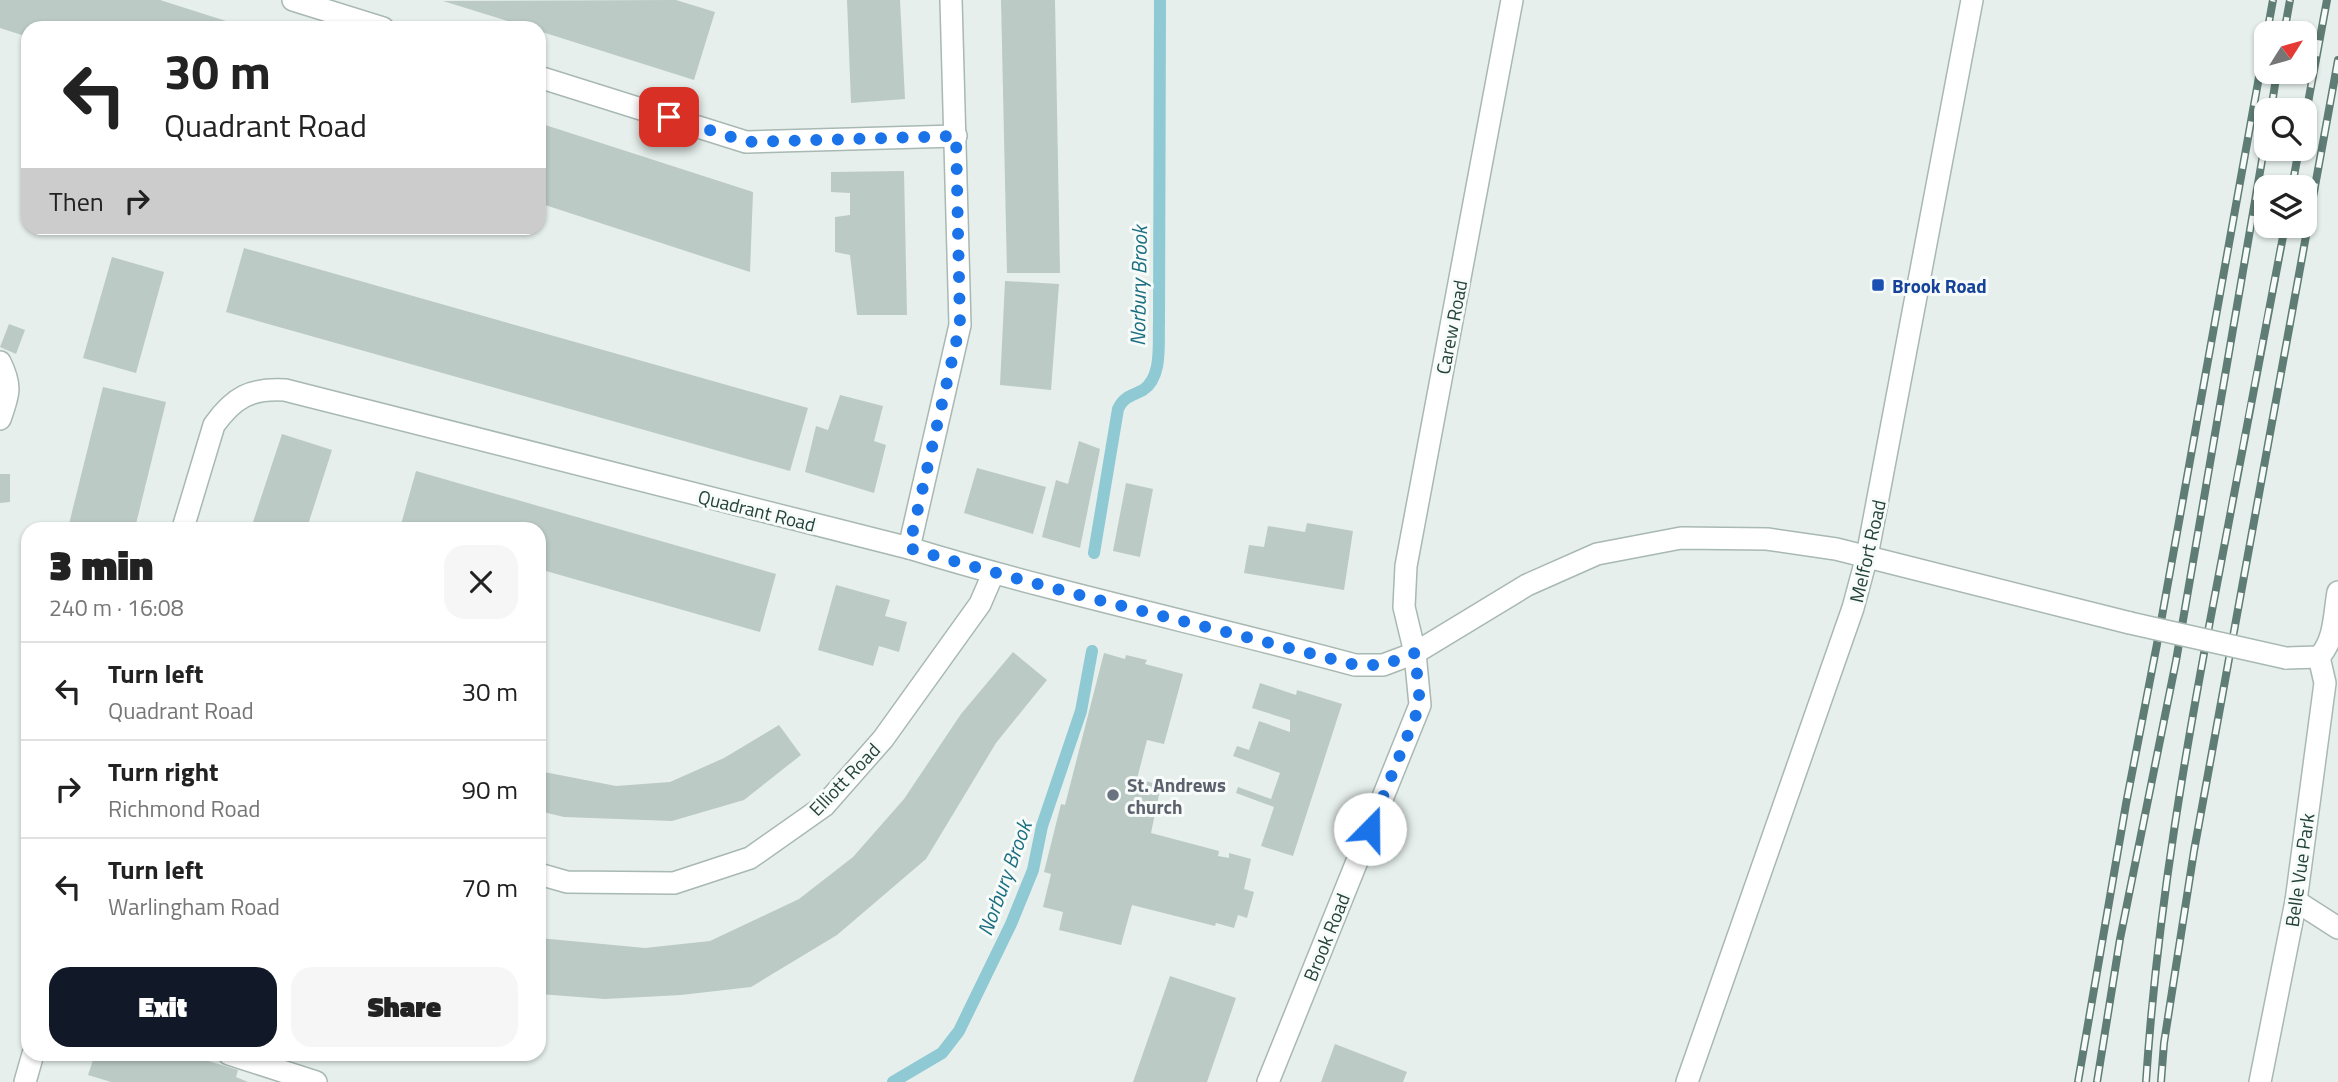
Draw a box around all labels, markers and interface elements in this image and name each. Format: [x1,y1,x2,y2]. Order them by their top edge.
north arrow [2254,21,2317,84]
map controls [2254,21,2317,238]
text: 30 m [164,33,271,108]
icon: left [49,49,140,140]
pin [639,87,699,147]
icon: arrive [650,98,688,136]
button: search [2254,98,2317,161]
text: Quadrant Road [164,101,367,149]
button: layers [2254,175,2317,238]
text: Then [49,182,104,221]
icon: right [118,182,156,220]
water label: Norbury Brook [1121,223,1155,347]
place label: Brook Road [1892,271,1987,300]
street label: Carew Road [1428,277,1474,377]
marker: Brook Road [1870,277,1886,293]
street label: Quadrant Road [695,481,819,539]
street label: Melfort Road [1841,497,1893,605]
text: 3 min [49,532,153,596]
button: close [444,545,518,619]
text: 240 m · 16:08 [49,590,184,625]
text: Turn left [108,654,203,693]
icon: left [49,672,87,710]
text: 30 m [461,672,518,711]
text: Quadrant Road [108,693,254,728]
street label: Elliott Road [802,736,886,822]
text: Turn right [108,752,219,791]
icon: right [49,770,87,808]
text: 90 m [461,770,518,809]
place label: St. Andrews church [1127,770,1226,821]
marker: St. Andrews church [1105,787,1121,803]
text: Richmond Road [108,791,260,826]
position arrow [1333,792,1407,866]
street label: Belle Vue Park [2277,811,2321,929]
water label: Norbury Brook [968,813,1041,940]
text: Turn left [108,850,203,889]
icon: left [49,868,87,906]
text: 70 m [461,868,518,907]
text: Warlingham Road [108,889,280,924]
street label: Brook Road [1295,889,1357,985]
button: Exit [49,967,277,1047]
button: Share [291,967,518,1047]

